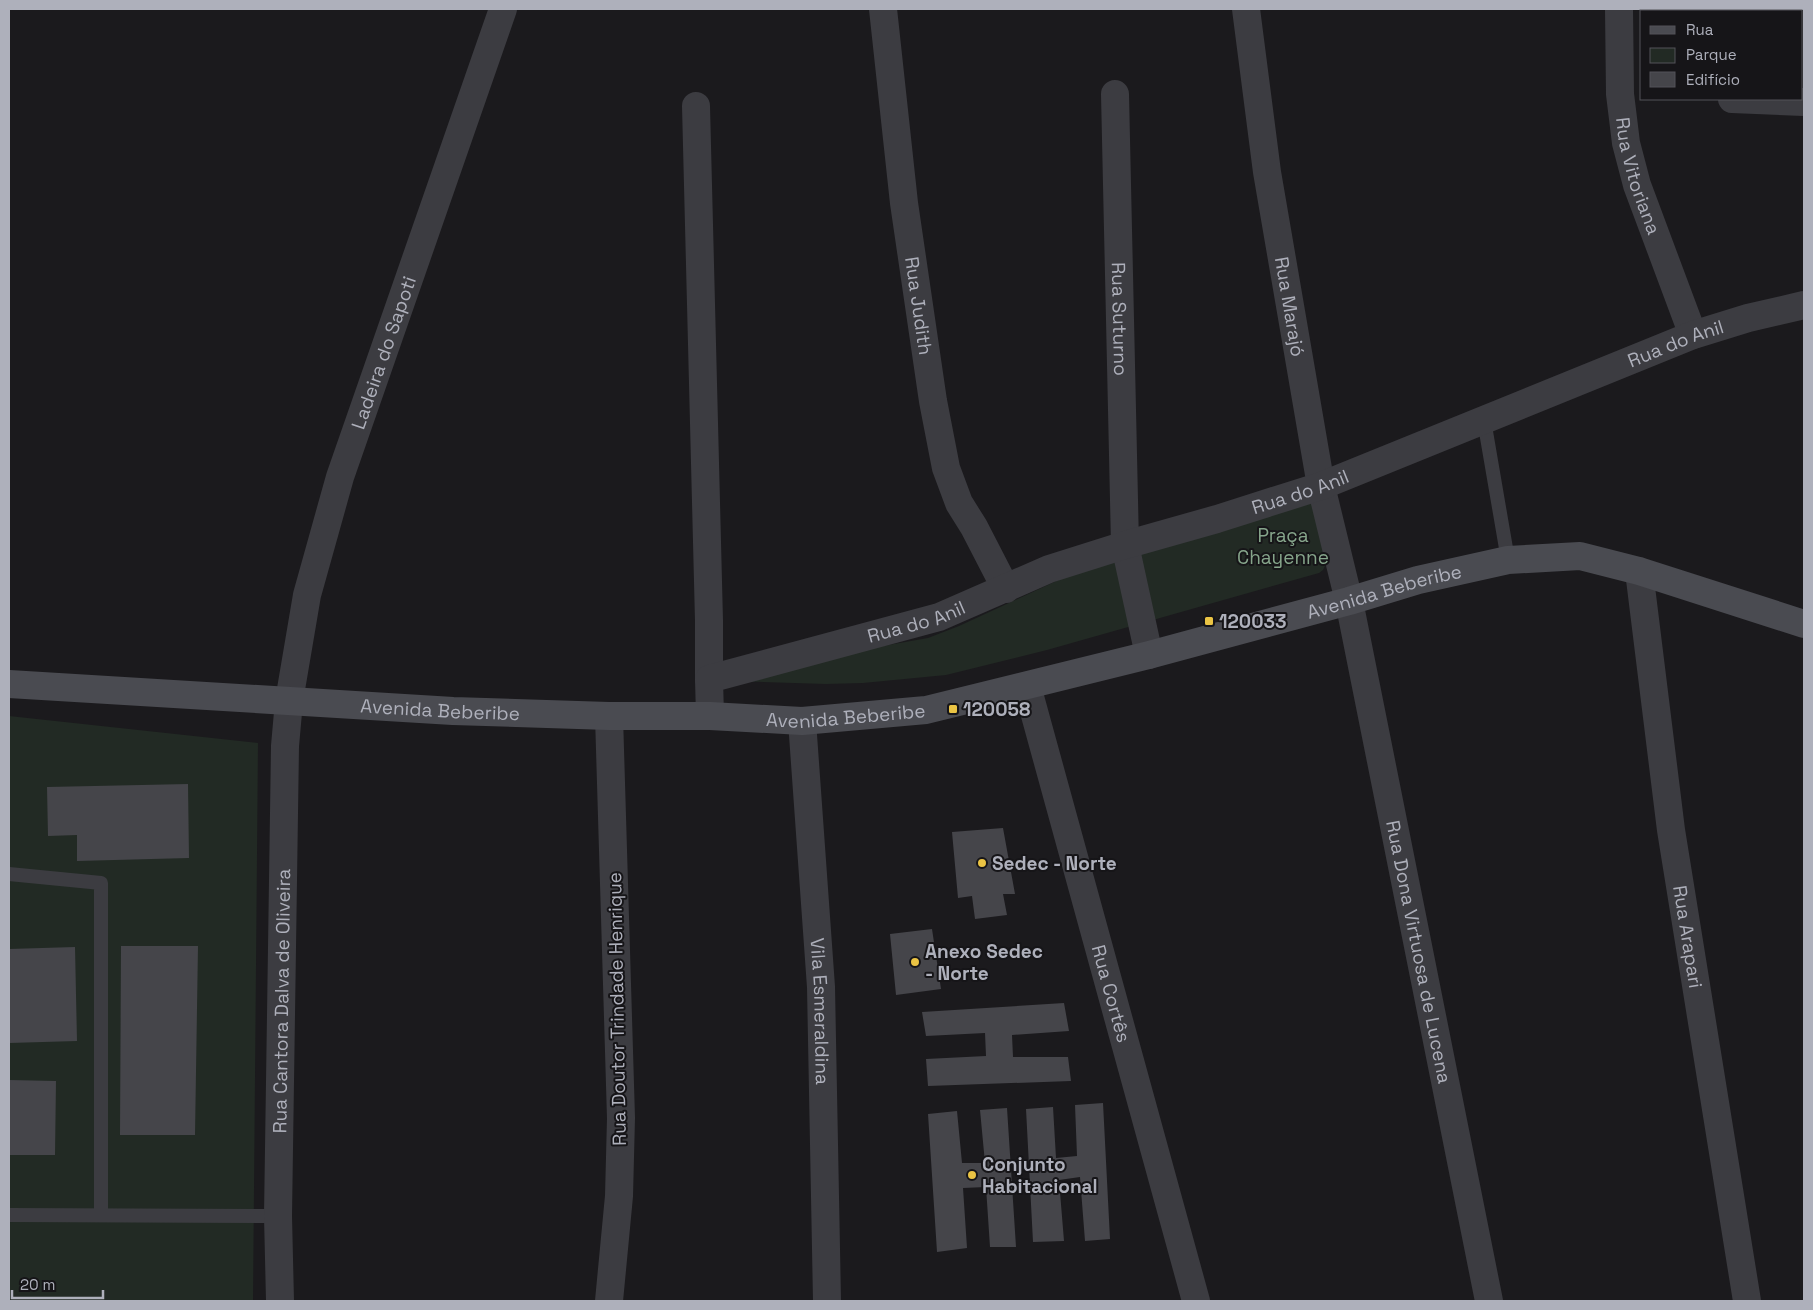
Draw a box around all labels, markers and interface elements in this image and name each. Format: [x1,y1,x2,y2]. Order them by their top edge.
legend [1640,10,1803,100]
text: Rua [1686,20,1714,39]
text: Parque [1686,45,1737,64]
text: Edifício [1686,70,1740,89]
street label: Rua Vitoriana [1610,116,1667,238]
street label: Rua Judith [899,255,939,357]
street label: Rua Marajó [1269,255,1311,359]
street label: Rua Suturno [1106,262,1134,376]
street label: Ladeira do Sapoti [345,273,421,432]
street label: Rua do Anil [1624,314,1727,373]
street label: Rua do Anil [1248,464,1352,520]
park label: Praça Chayenne [1237,523,1329,570]
street label: Avenida Beberibe [1304,558,1464,624]
street label: Rua do Anil [865,595,969,648]
place label: 120033 [1219,609,1287,634]
marker: 120033 [1203,615,1215,627]
street label: Avenida Beberibe [360,693,520,726]
place label: 120058 [963,697,1030,722]
street label: Avenida Beberibe [765,698,926,734]
marker: 120058 [947,703,959,715]
street label: Rua Dona Virtuosa de Lucena [1381,818,1458,1086]
place label: Sedec - Norte [992,851,1117,876]
marker: Sedec - Norte [976,857,988,869]
street label: Rua Cantora Dalva de Oliveira [267,868,296,1134]
street label: Rua Doutor Trindade Henrique [602,872,632,1146]
street label: Rua Arapari [1668,883,1709,990]
street label: Vila Esmeraldina [805,937,835,1085]
place label: Anexo Sedec - Norte [925,939,1043,986]
street label: Rua Cortês [1086,942,1137,1045]
marker: Anexo Sedec - Norte [909,956,921,968]
place label: Conjunto Habitacional [982,1152,1098,1199]
marker: Conjunto Habitacional [966,1169,978,1181]
scale bar [12,1268,104,1300]
text: 20 m [20,1275,55,1294]

